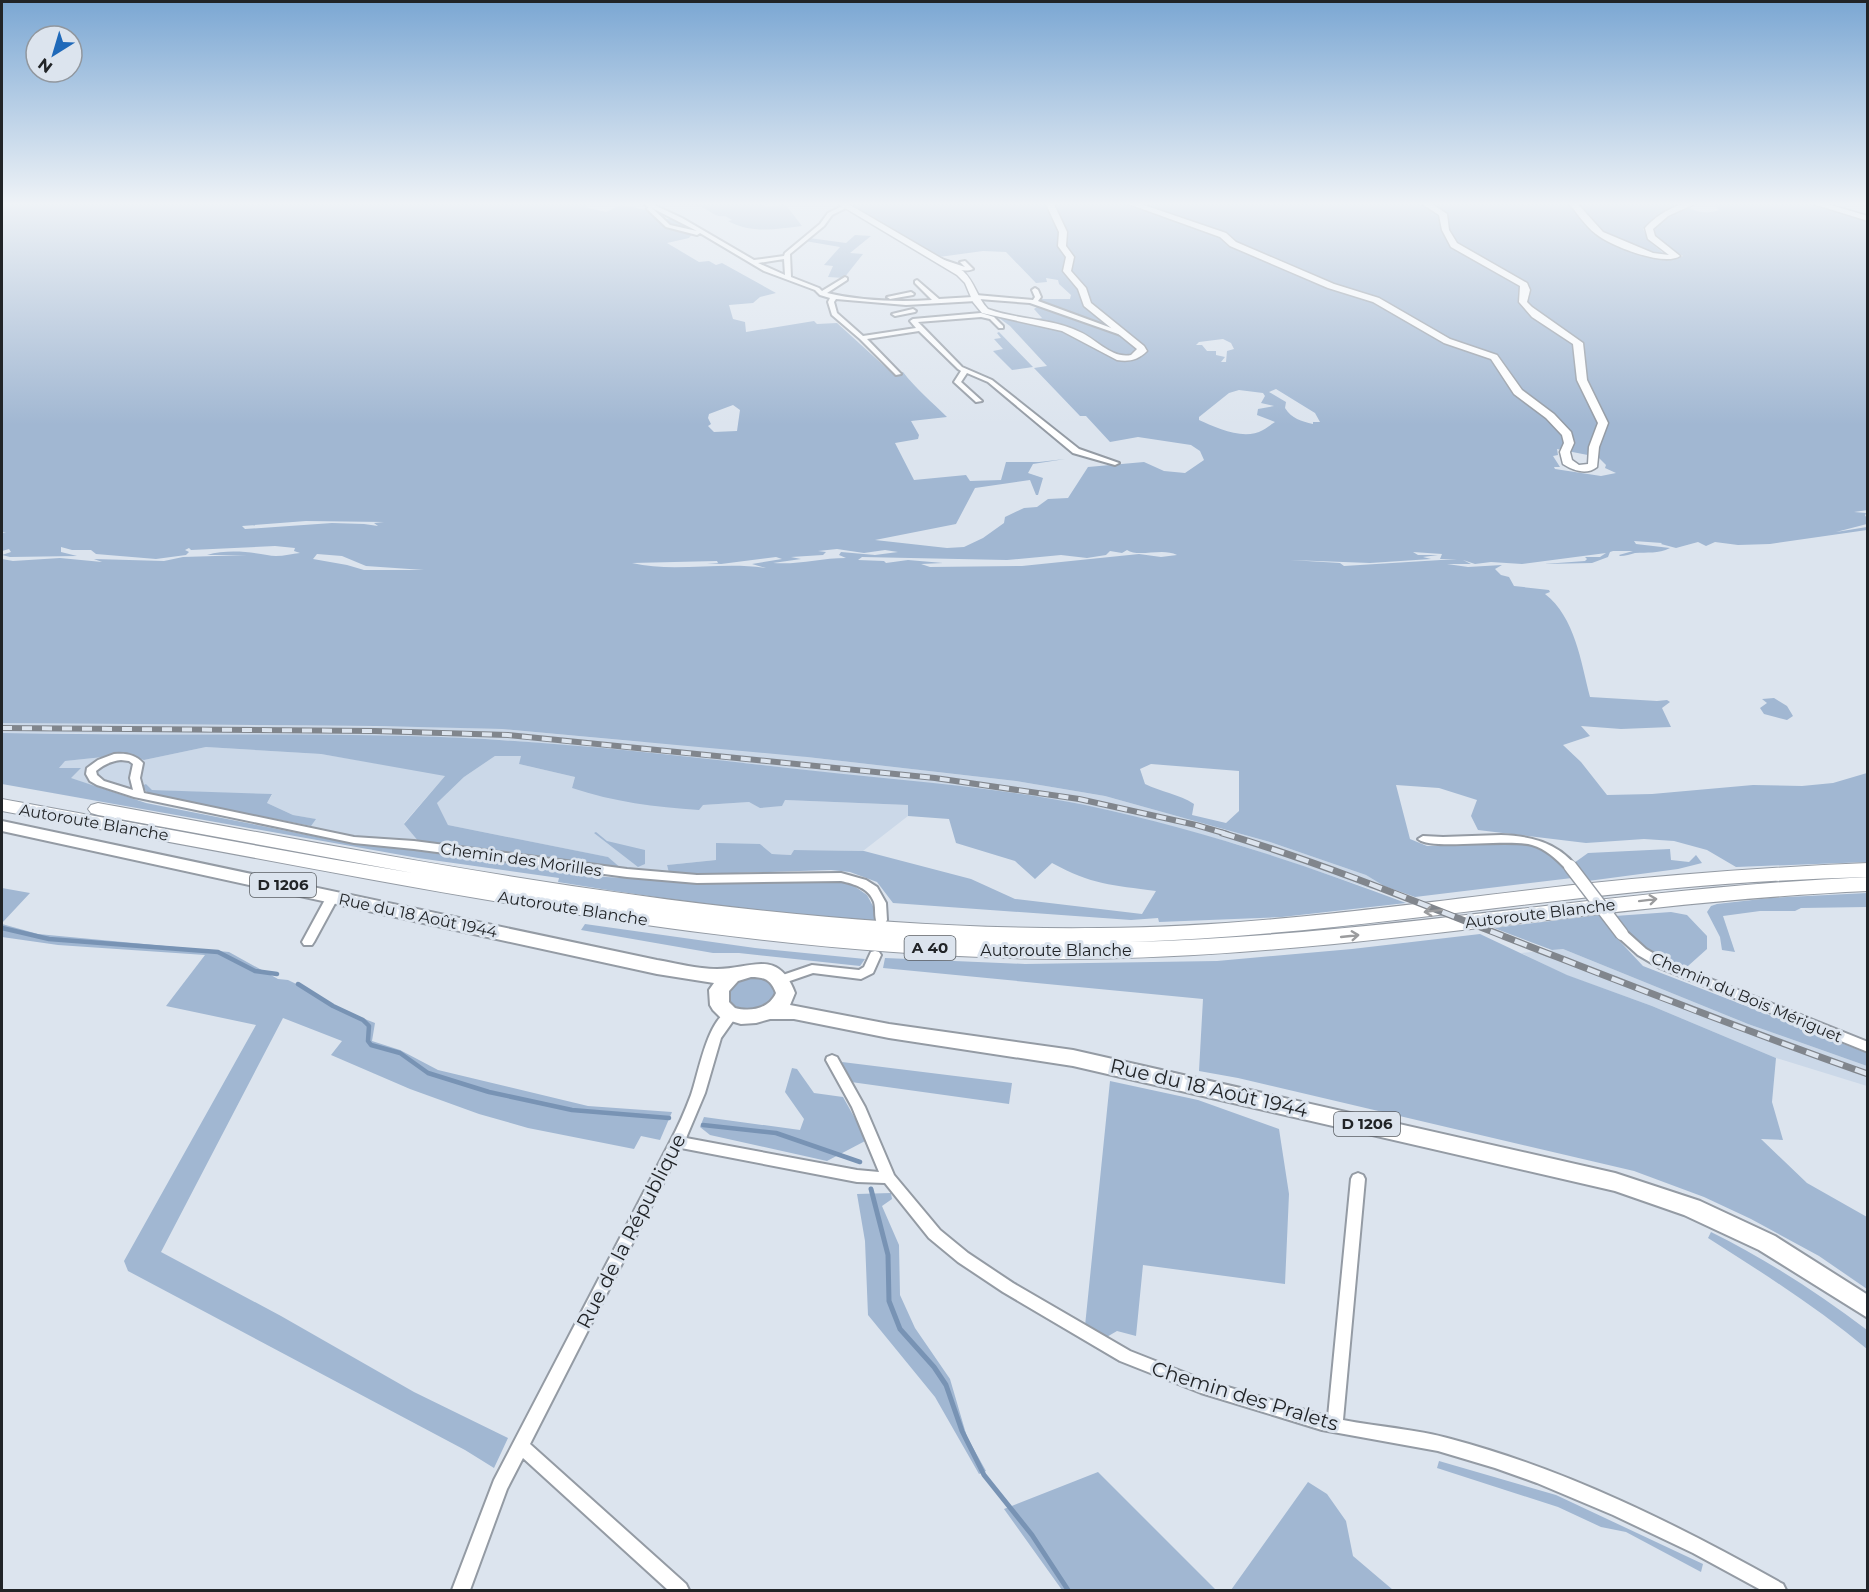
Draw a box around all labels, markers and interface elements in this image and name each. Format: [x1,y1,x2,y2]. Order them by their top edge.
north arrow [24,24,84,84]
text: N [34,54,56,77]
street label: Autoroute Blanche [18,800,170,845]
street label: Chemin des Morilles [439,839,603,880]
road number: D 1206 [250,873,316,897]
street label: Autoroute Blanche [497,887,649,930]
street label: Rue du 18 Août 1944 [337,889,499,942]
street label: Autoroute Blanche [1464,895,1616,932]
one-way arrow [1637,895,1657,906]
one-way arrow [1424,905,1444,916]
one-way arrow [1339,930,1359,941]
road number: A 40 [904,936,956,960]
street label: Autoroute Blanche [980,941,1132,960]
street label: Chemin du Bois Mériguet [1648,949,1846,1047]
street label: Rue du 18 Août 1944 [1108,1054,1310,1122]
road number: D 1206 [1334,1112,1400,1136]
street label: Rue de la République [571,1130,691,1332]
street label: Chemin des Pralets [1149,1356,1342,1436]

